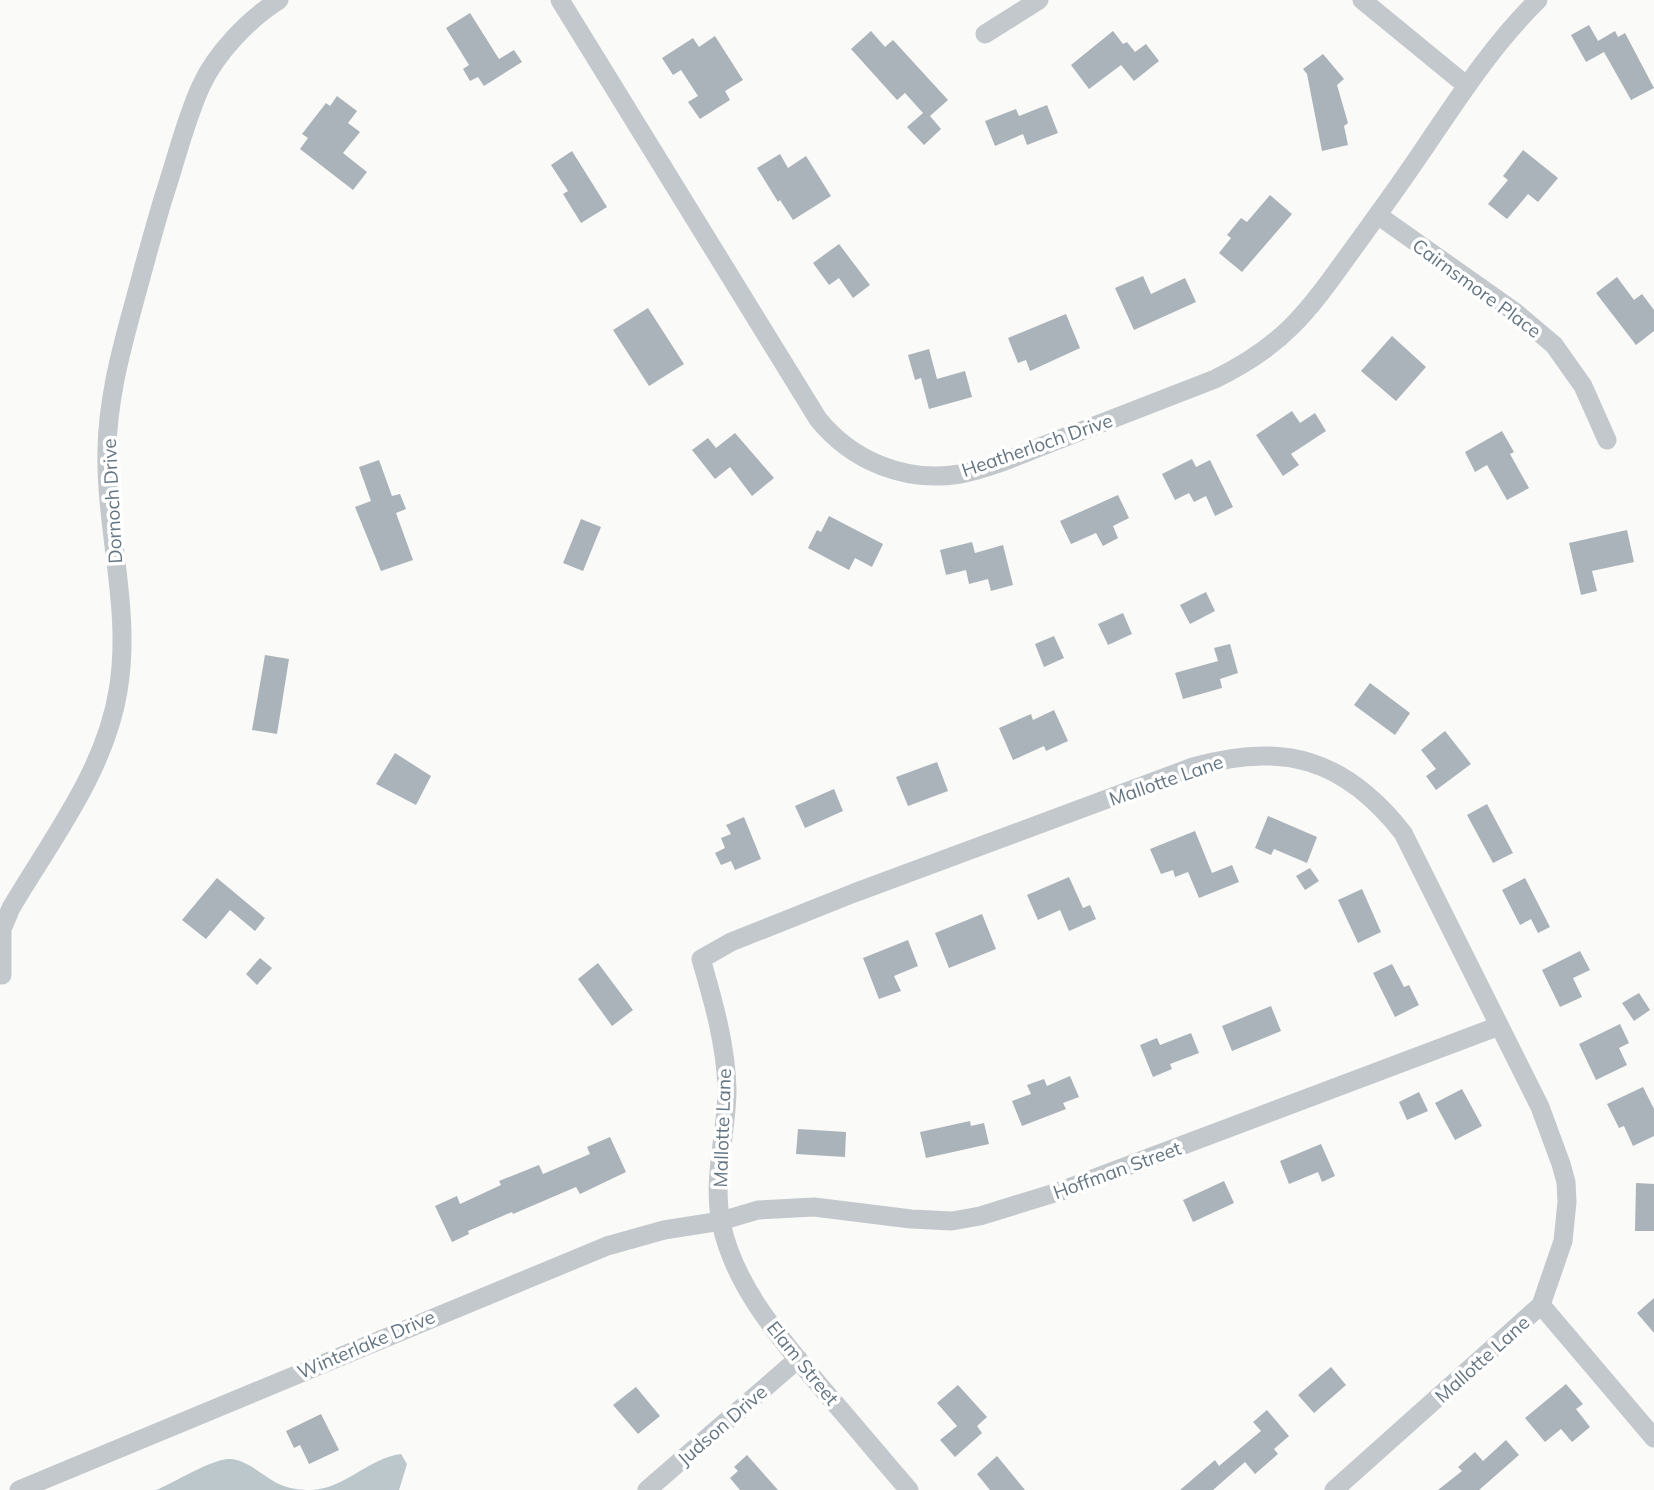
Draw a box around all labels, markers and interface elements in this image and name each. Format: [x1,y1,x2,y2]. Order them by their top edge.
street label: Cairnsmore Place [1408,233,1546,343]
street label: Heatherloch Drive [958,408,1116,482]
street label: Dornoch Drive [97,438,127,564]
street label: Mallotte Lane [1106,749,1226,811]
street label: Mallotte Lane [708,1068,736,1188]
street label: Hoffman Street [1050,1136,1185,1204]
street label: Winterlake Drive [294,1304,438,1384]
street label: Mallotte Lane [1430,1310,1534,1408]
street label: Elam Street [762,1316,844,1410]
street label: Judson Drive [672,1380,772,1470]

